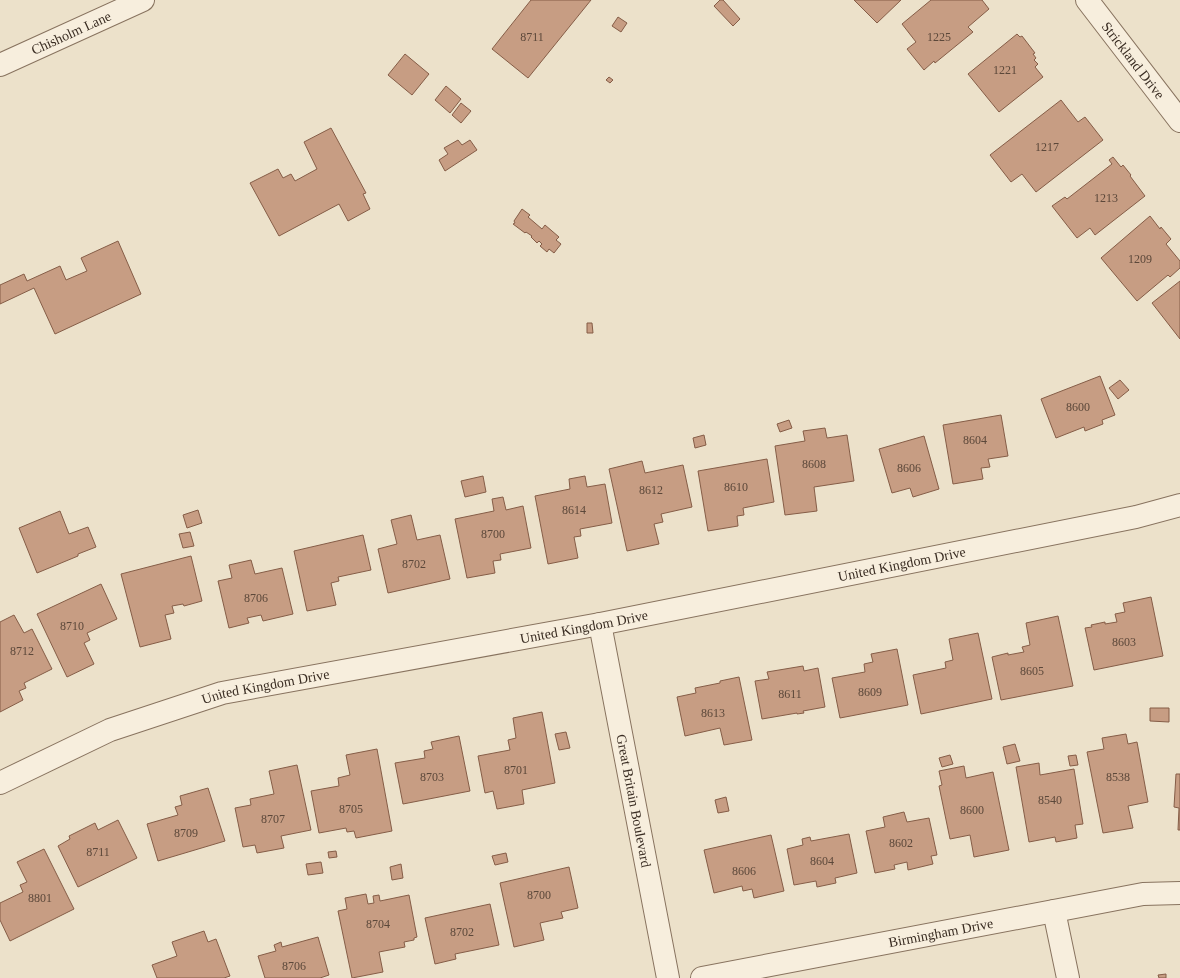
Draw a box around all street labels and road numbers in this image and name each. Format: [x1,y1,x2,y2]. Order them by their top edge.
street label: Chisholm Lane [29,8,113,57]
street label: Strickland Drive [1099,19,1168,102]
street label: United Kingdom Drive [837,544,967,584]
street label: United Kingdom Drive [519,607,649,646]
street label: United Kingdom Drive [200,666,330,707]
street label: Great Britain Boulevard [614,733,654,869]
street label: Birmingham Drive [887,915,994,950]

